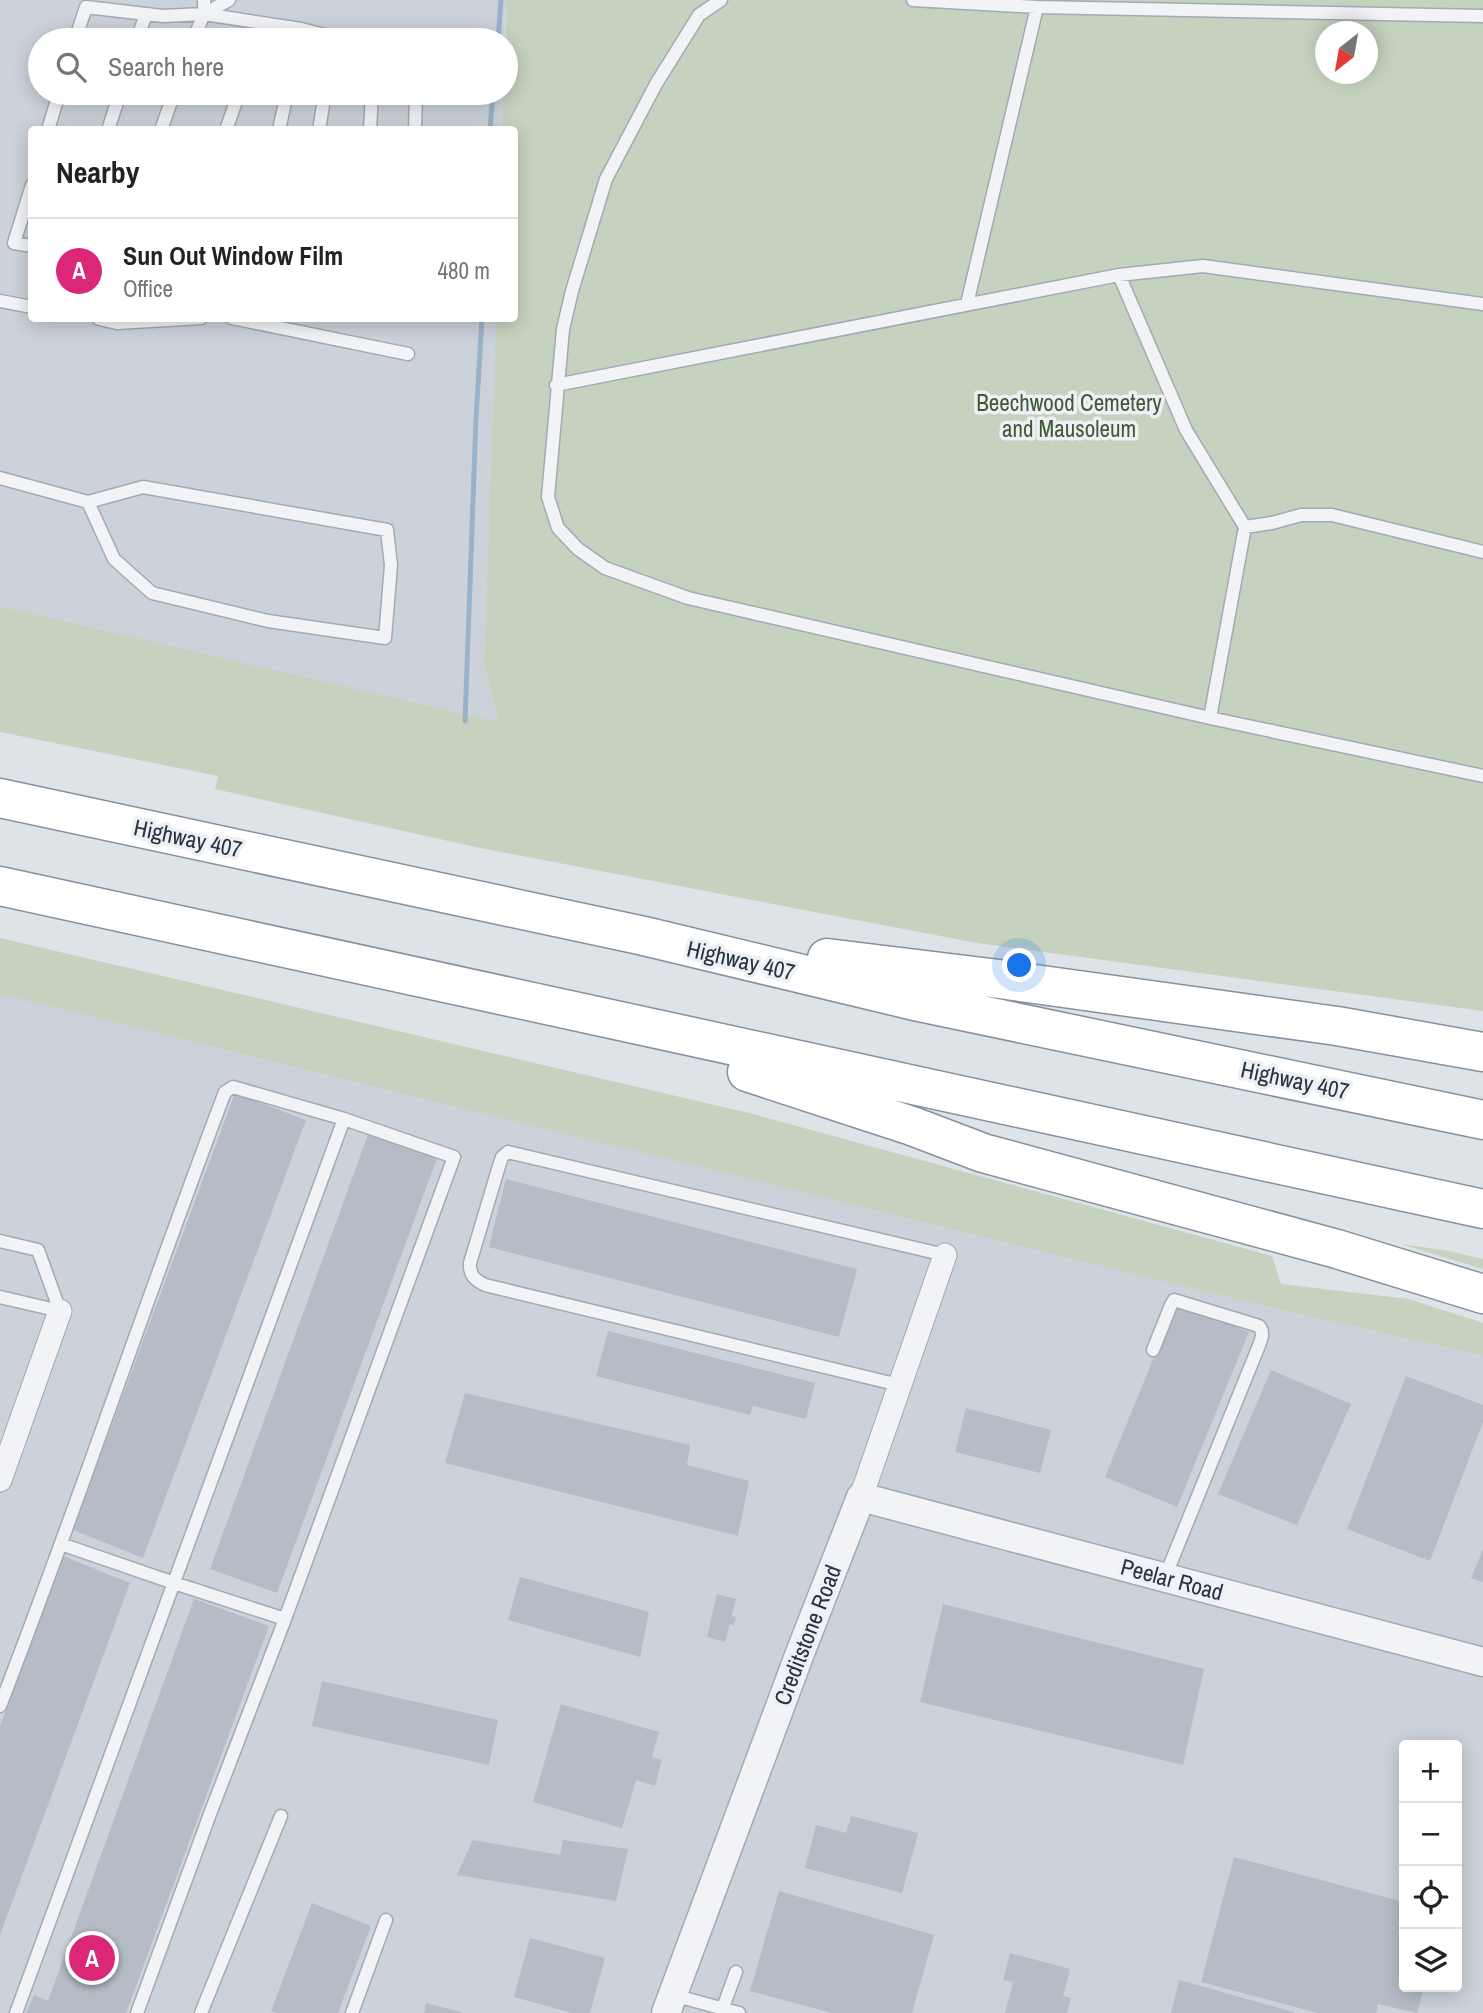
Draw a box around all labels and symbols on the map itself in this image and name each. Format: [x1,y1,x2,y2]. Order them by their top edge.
north arrow [1315,21,1378,84]
park label: Beechwood Cemetery and Mausoleum [976,387,1162,444]
street label: Highway 407 [131,811,245,865]
street label: Highway 407 [684,933,798,987]
your location [1002,948,1036,982]
street label: Highway 407 [1238,1053,1352,1107]
street label: Peelar Road [1117,1550,1227,1608]
street label: Creditstone Road [766,1560,848,1710]
pin: A [69,1932,115,1984]

